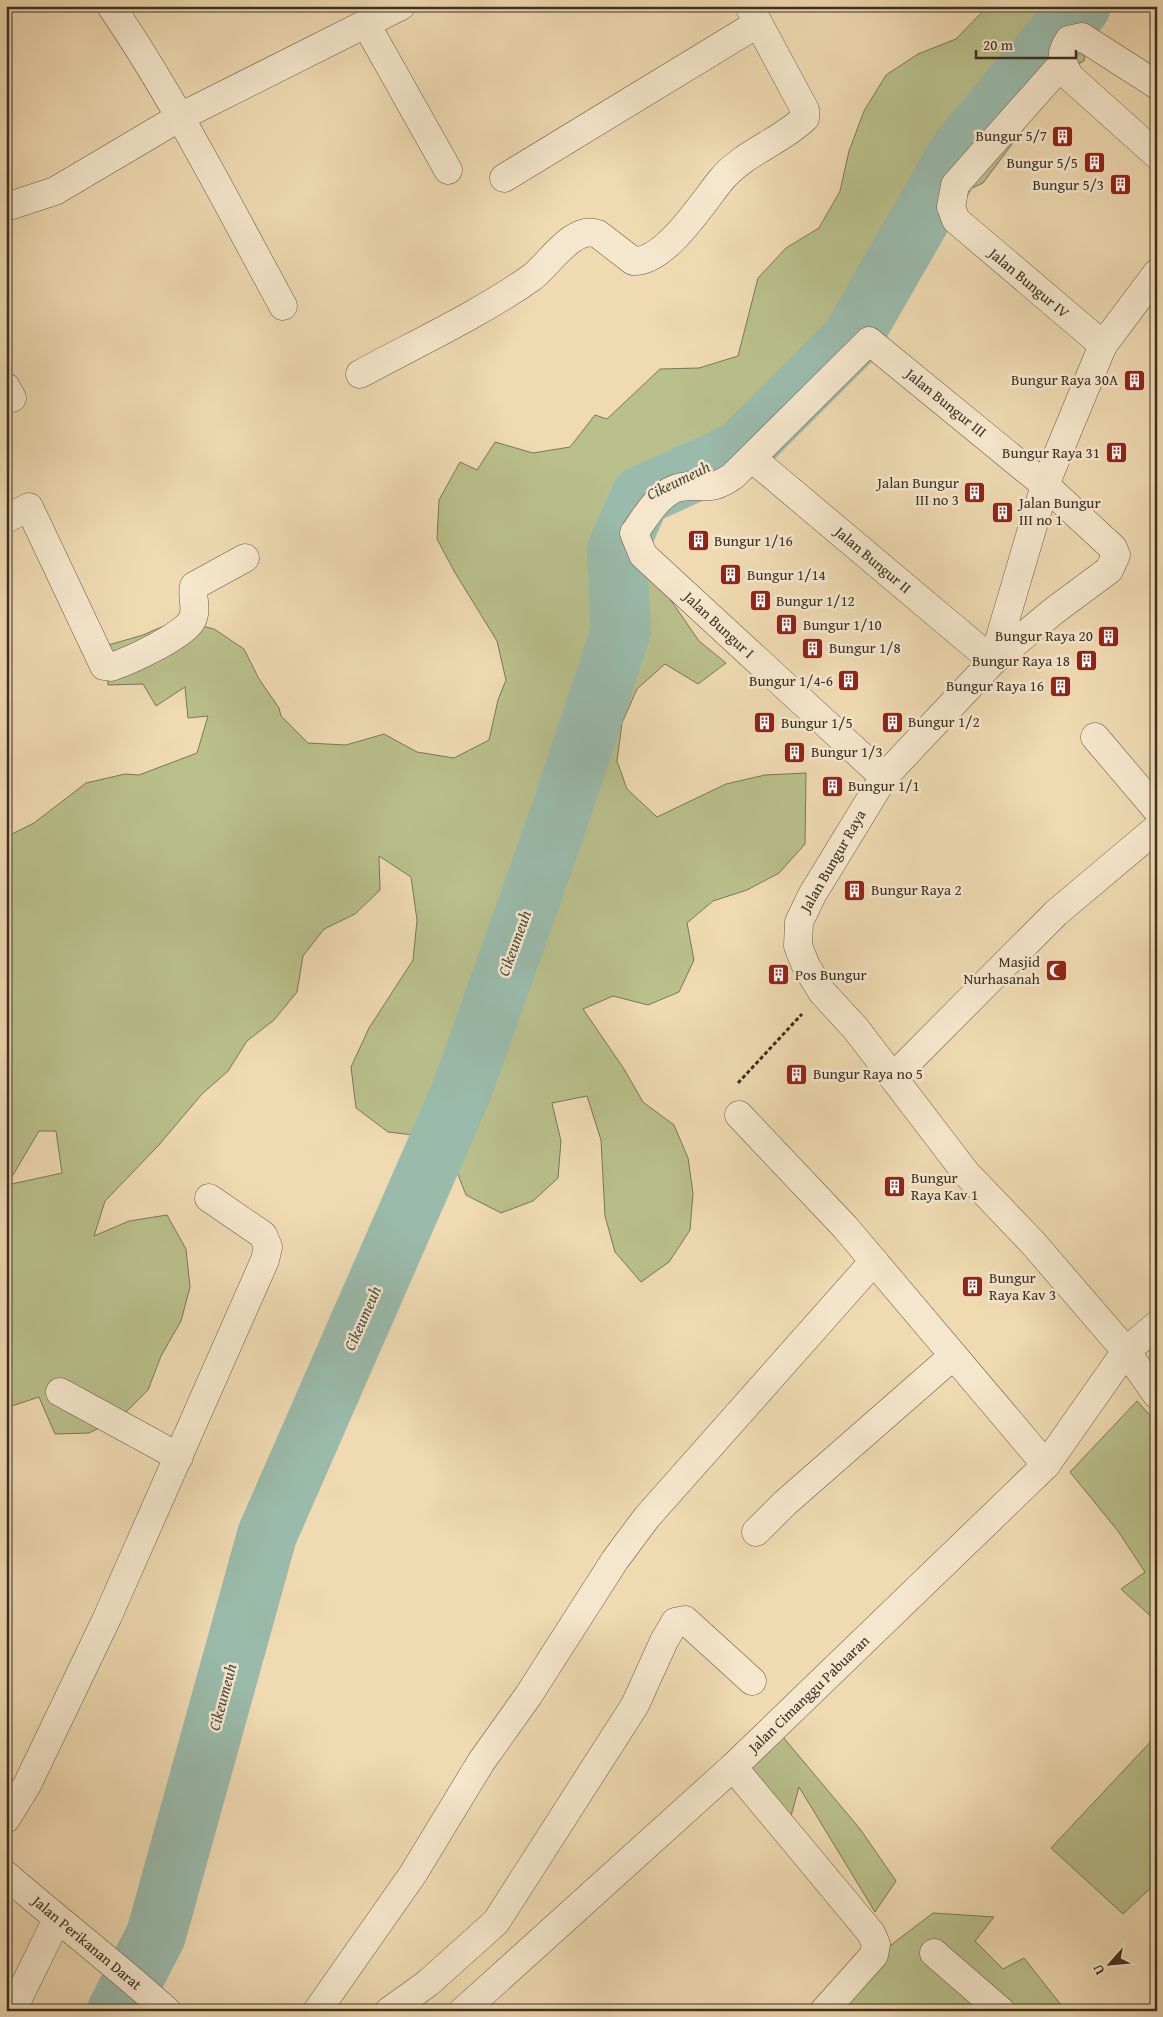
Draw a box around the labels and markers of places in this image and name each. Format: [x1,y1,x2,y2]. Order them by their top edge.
building icon: Bungur 5/7 [1051,124,1075,148]
place label: Bungur 5/7 [975,125,1047,146]
building icon: Bungur 5/5 [1082,151,1106,175]
place label: Bungur 5/5 [1006,152,1078,173]
building icon: Bungur 5/3 [1108,173,1132,197]
place label: Bungur 5/3 [1032,174,1104,195]
building icon: Bungur Raya 30A [1122,368,1146,392]
place label: Bungur Raya 30A [1011,369,1118,390]
building icon: Bungur Raya 31 [1104,441,1128,465]
place label: Bungur Raya 31 [1002,442,1100,463]
place label: Jalan Bungur III no 3 [875,472,959,510]
building icon: Jalan Bungur III no 3 [963,480,987,504]
place label: Jalan Bungur III no 1 [1017,492,1101,530]
building icon: Jalan Bungur III no 1 [991,500,1015,524]
building icon: Bungur 1/16 [686,529,710,553]
place label: Bungur 1/16 [714,530,793,551]
building icon: Bungur 1/14 [719,563,743,587]
place label: Bungur 1/14 [747,564,826,585]
building icon: Bungur 1/12 [748,589,772,613]
place label: Bungur 1/12 [776,590,855,611]
building icon: Bungur 1/10 [775,613,799,637]
place label: Bungur 1/10 [803,614,882,635]
building icon: Bungur Raya 20 [1097,624,1121,648]
place label: Bungur Raya 20 [995,625,1093,646]
building icon: Bungur 1/8 [801,636,825,660]
place label: Bungur 1/8 [829,637,901,658]
building icon: Bungur Raya 18 [1074,649,1098,673]
place label: Bungur Raya 18 [972,650,1070,671]
building icon: Bungur 1/4-6 [837,669,861,693]
place label: Bungur 1/4-6 [749,670,833,691]
building icon: Bungur Raya 16 [1048,674,1072,698]
place label: Bungur Raya 16 [946,675,1044,696]
building icon: Bungur 1/2 [880,710,904,734]
building icon: Bungur 1/5 [753,711,777,735]
place label: Bungur 1/2 [908,711,980,732]
place label: Bungur 1/5 [781,712,853,733]
building icon: Bungur 1/3 [783,740,807,764]
place label: Bungur 1/3 [811,741,883,762]
building icon: Bungur 1/1 [820,774,844,798]
place label: Bungur 1/1 [848,775,920,796]
building icon: Bungur Raya 2 [843,878,867,902]
place label: Bungur Raya 2 [871,879,962,900]
place label: Masjid Nurhasanah [963,951,1041,989]
mosque icon: Masjid Nurhasanah [1044,959,1068,983]
building icon: Pos Bungur [767,963,791,987]
place label: Pos Bungur [795,964,867,985]
building icon: Bungur Raya no 5 [785,1062,809,1086]
place label: Bungur Raya no 5 [813,1063,923,1084]
place label: Bungur Raya Kav 1 [911,1167,978,1205]
building icon: Bungur Raya Kav 1 [883,1175,907,1199]
place label: Bungur Raya Kav 3 [989,1267,1056,1305]
building icon: Bungur Raya Kav 3 [961,1275,985,1299]

